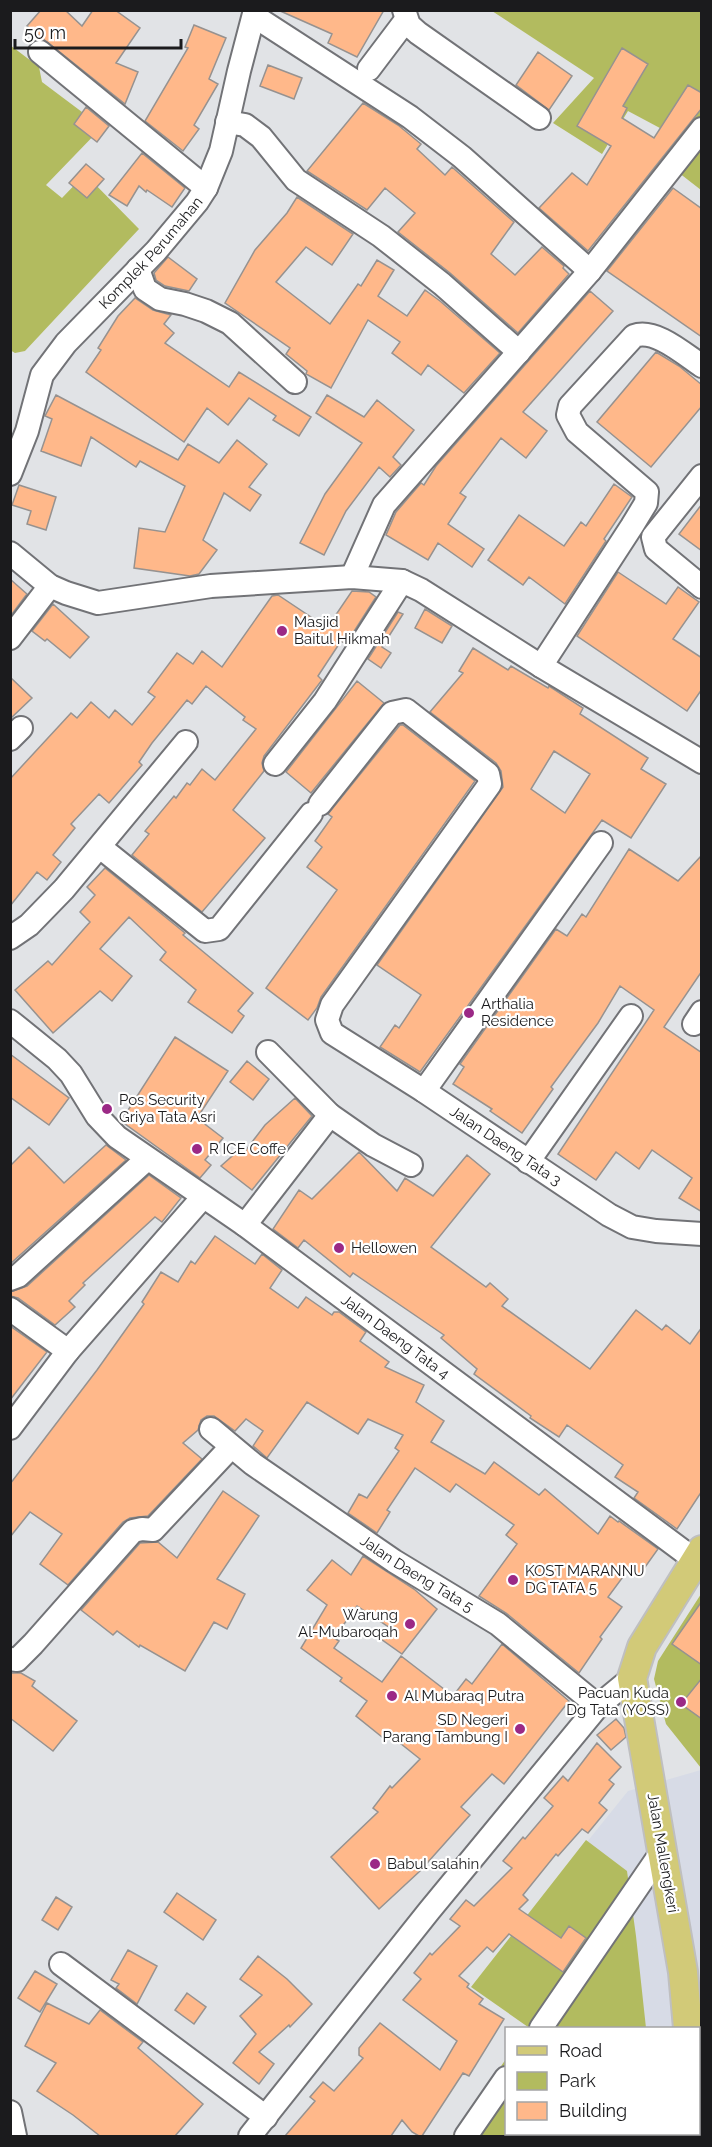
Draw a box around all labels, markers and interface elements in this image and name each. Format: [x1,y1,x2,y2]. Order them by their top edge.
scale bar [15,12,182,50]
text: 50 m [24,22,66,43]
street label: Komplek Perumahan [95,193,207,313]
place label: Masjid Baitul Hikmah [294,613,390,648]
marker: Masjid Baitul Hikmah [275,624,289,638]
place label: Arthalia Residence [481,995,554,1030]
marker: Arthalia Residence [462,1006,476,1020]
place label: Pos Security Griya Tata Asri [119,1091,216,1126]
marker: Pos Security Griya Tata Asri [100,1102,114,1116]
street label: Jalan Daeng Tata 3 [447,1102,565,1189]
place label: R ICE Coffe [209,1140,286,1158]
marker: R ICE Coffe [190,1142,204,1156]
place label: Hellowen [351,1239,417,1257]
marker: Hellowen [332,1241,346,1255]
street label: Jalan Daeng Tata 4 [338,1291,453,1383]
street label: Jalan Daeng Tata 5 [357,1532,477,1616]
place label: KOST MARANNU DG TATA 5 [525,1562,645,1597]
marker: KOST MARANNU DG TATA 5 [506,1573,520,1587]
place label: Warung Al-Mubaroqah [298,1606,398,1641]
marker: Warung Al-Mubaroqah [403,1617,417,1631]
place label: Pacuan Kuda Dg Tata (YOSS) [566,1684,669,1719]
place label: Al Mubaraq Putra [404,1687,524,1705]
marker: Al Mubaraq Putra [385,1689,399,1703]
marker: Pacuan Kuda Dg Tata (YOSS) [674,1695,688,1709]
place label: SD Negeri Parang Tambung I [383,1711,508,1746]
marker: SD Negeri Parang Tambung I [513,1722,527,1736]
street label: Jalan Mallengkeri [644,1792,682,1914]
place label: Babul salahin [387,1855,479,1873]
marker: Babul salahin [368,1857,382,1871]
legend [505,2027,700,2135]
text: Road [559,2040,602,2061]
text: Park [559,2070,596,2091]
text: Building [559,2100,627,2121]

